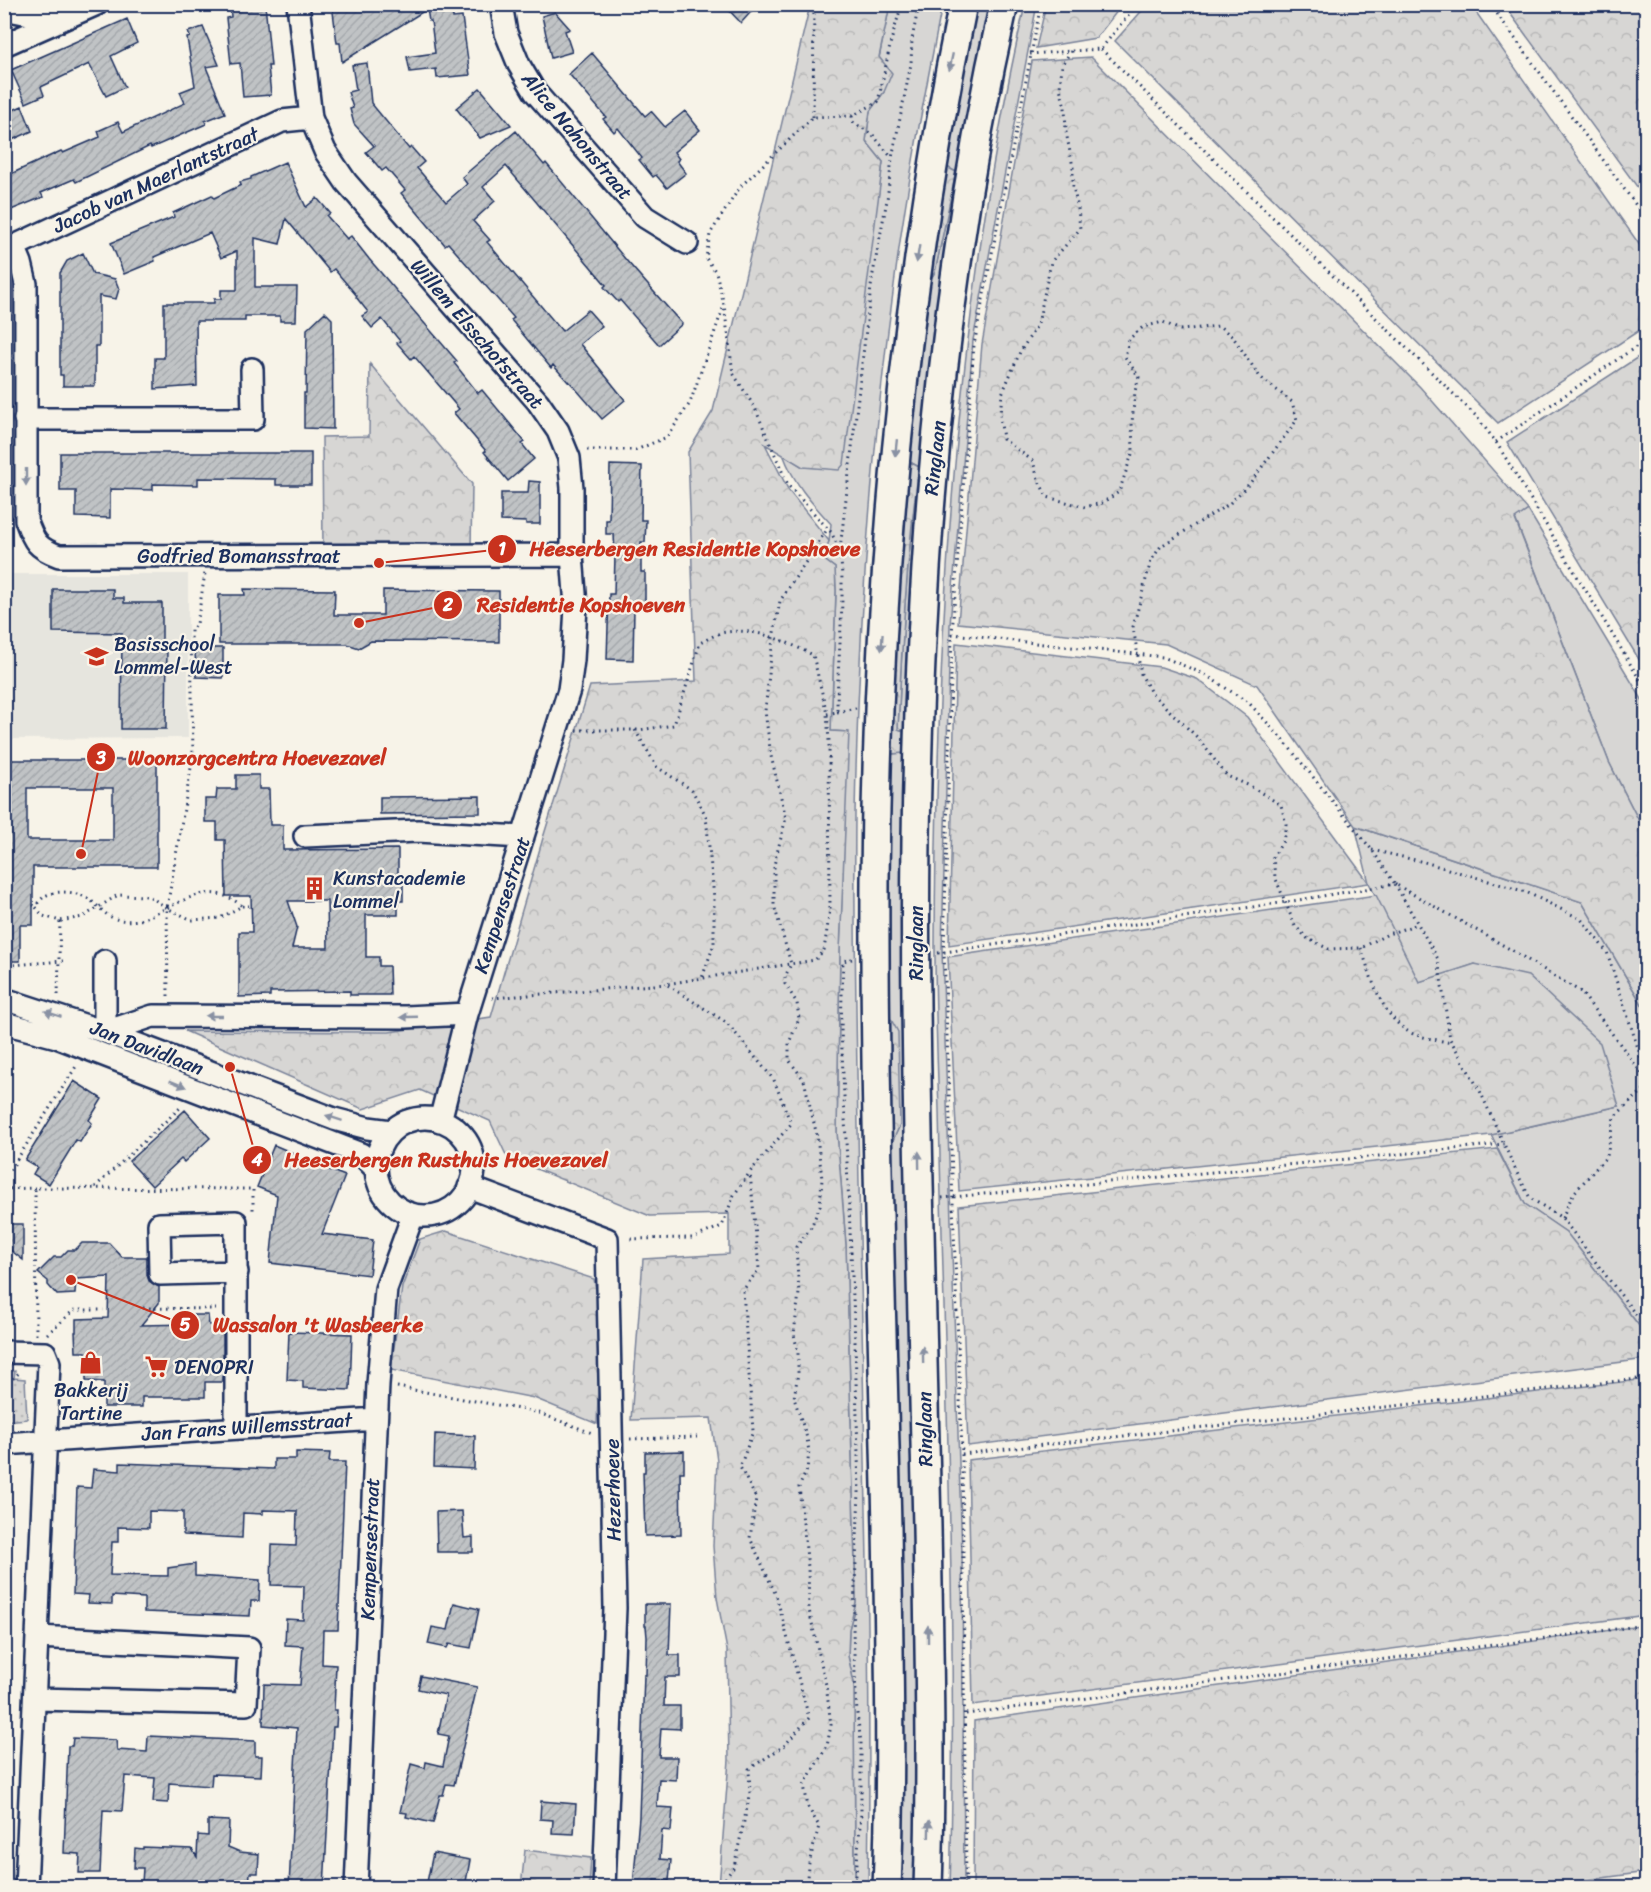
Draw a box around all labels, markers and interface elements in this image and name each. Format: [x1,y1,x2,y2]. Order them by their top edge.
one-way arrow [946,52,955,71]
street label: Alice Nahonstraat [512,63,642,208]
street label: Jacob van Maerlantstraat [46,116,266,244]
one-way arrow [913,245,922,264]
street label: Willem Elsschotstraat [401,250,553,418]
street label: Ringlaan [914,419,956,497]
one-way arrow [891,438,901,457]
one-way arrow [21,468,31,487]
callout: Heeserbergen Residentie Kopshoeve [487,529,874,568]
text: Heeserbergen Residentie Kopshoeve [528,530,861,568]
text: 1 [498,533,506,565]
street label: Godfried Bomansstraat [137,539,341,574]
callout: Residentie Kopshoeven [433,586,698,625]
text: Residentie Kopshoeven [476,586,686,624]
text: 2 [442,589,454,621]
place label: Basisschool Lommel-West [114,627,233,685]
one-way arrow [878,633,887,652]
school or university icon: Basisschool Lommel-West [83,643,109,669]
callout: Woonzorgcentra Hoevezavel [86,738,398,777]
text: Woonzorgcentra Hoevezavel [128,739,387,777]
text: 3 [95,742,106,774]
street label: Kempensestraat [463,832,541,978]
place label: Kunstacademie Lommel [333,861,466,919]
building icon: Kunstacademie Lommel [302,876,328,902]
street label: Ringlaan [899,905,934,981]
one-way arrow [44,1009,62,1019]
street label: Jan Davidlaan [84,1010,209,1086]
one-way arrow [204,1011,223,1021]
one-way arrow [399,1012,418,1021]
one-way arrow [170,1079,188,1089]
one-way arrow [325,1113,343,1123]
callout: Heeserbergen Rusthuis Hoevezavel [242,1140,619,1179]
text: Heeserbergen Rusthuis Hoevezavel [283,1141,609,1179]
text: 4 [250,1144,263,1176]
one-way arrow [914,1151,924,1170]
callout: Wassalon 't Wasbeerke [170,1305,435,1344]
text: Wassalon 't Wasbeerke [213,1306,424,1344]
text: 5 [180,1309,191,1341]
one-way arrow [918,1346,928,1365]
shop icon: Bakkerij Tartine [78,1349,104,1375]
place label: DENOPRI [174,1350,254,1385]
supermarket icon: DENOPRI [143,1354,169,1380]
place label: Bakkerij Tartine [54,1373,129,1431]
street label: Ringlaan [907,1391,943,1467]
street label: Jan Frans Willemsstraat [140,1402,354,1452]
street label: Hezerhoeve [595,1438,631,1542]
street label: Kempensestraat [350,1477,390,1621]
one-way arrow [923,1625,933,1644]
one-way arrow [925,1820,934,1839]

